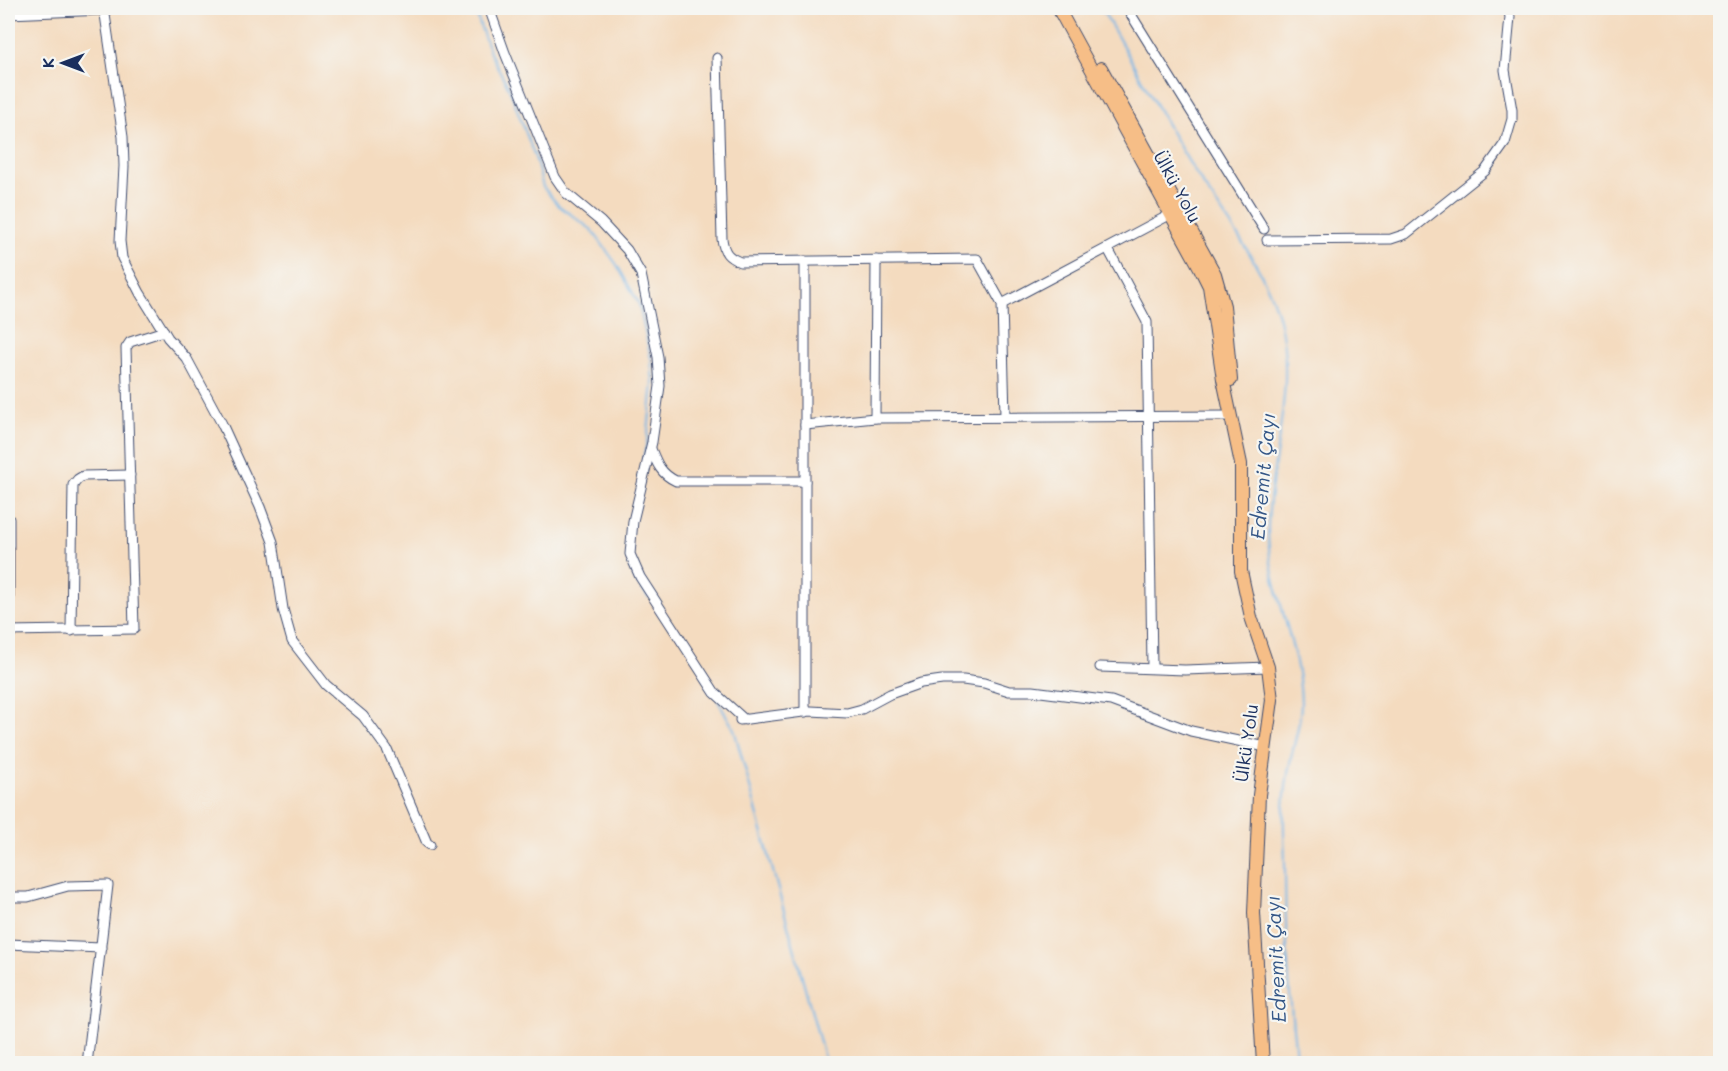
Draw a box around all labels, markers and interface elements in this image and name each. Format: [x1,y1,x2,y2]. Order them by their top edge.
north arrow [33,33,93,93]
text: K [37,58,58,68]
street label: Ülkü Yolu [1148,146,1207,227]
water label: Edremit Çayı [1244,411,1281,540]
street label: Ülkü Yolu [1229,702,1263,783]
water label: Edremit Çayı [1259,895,1291,1023]

